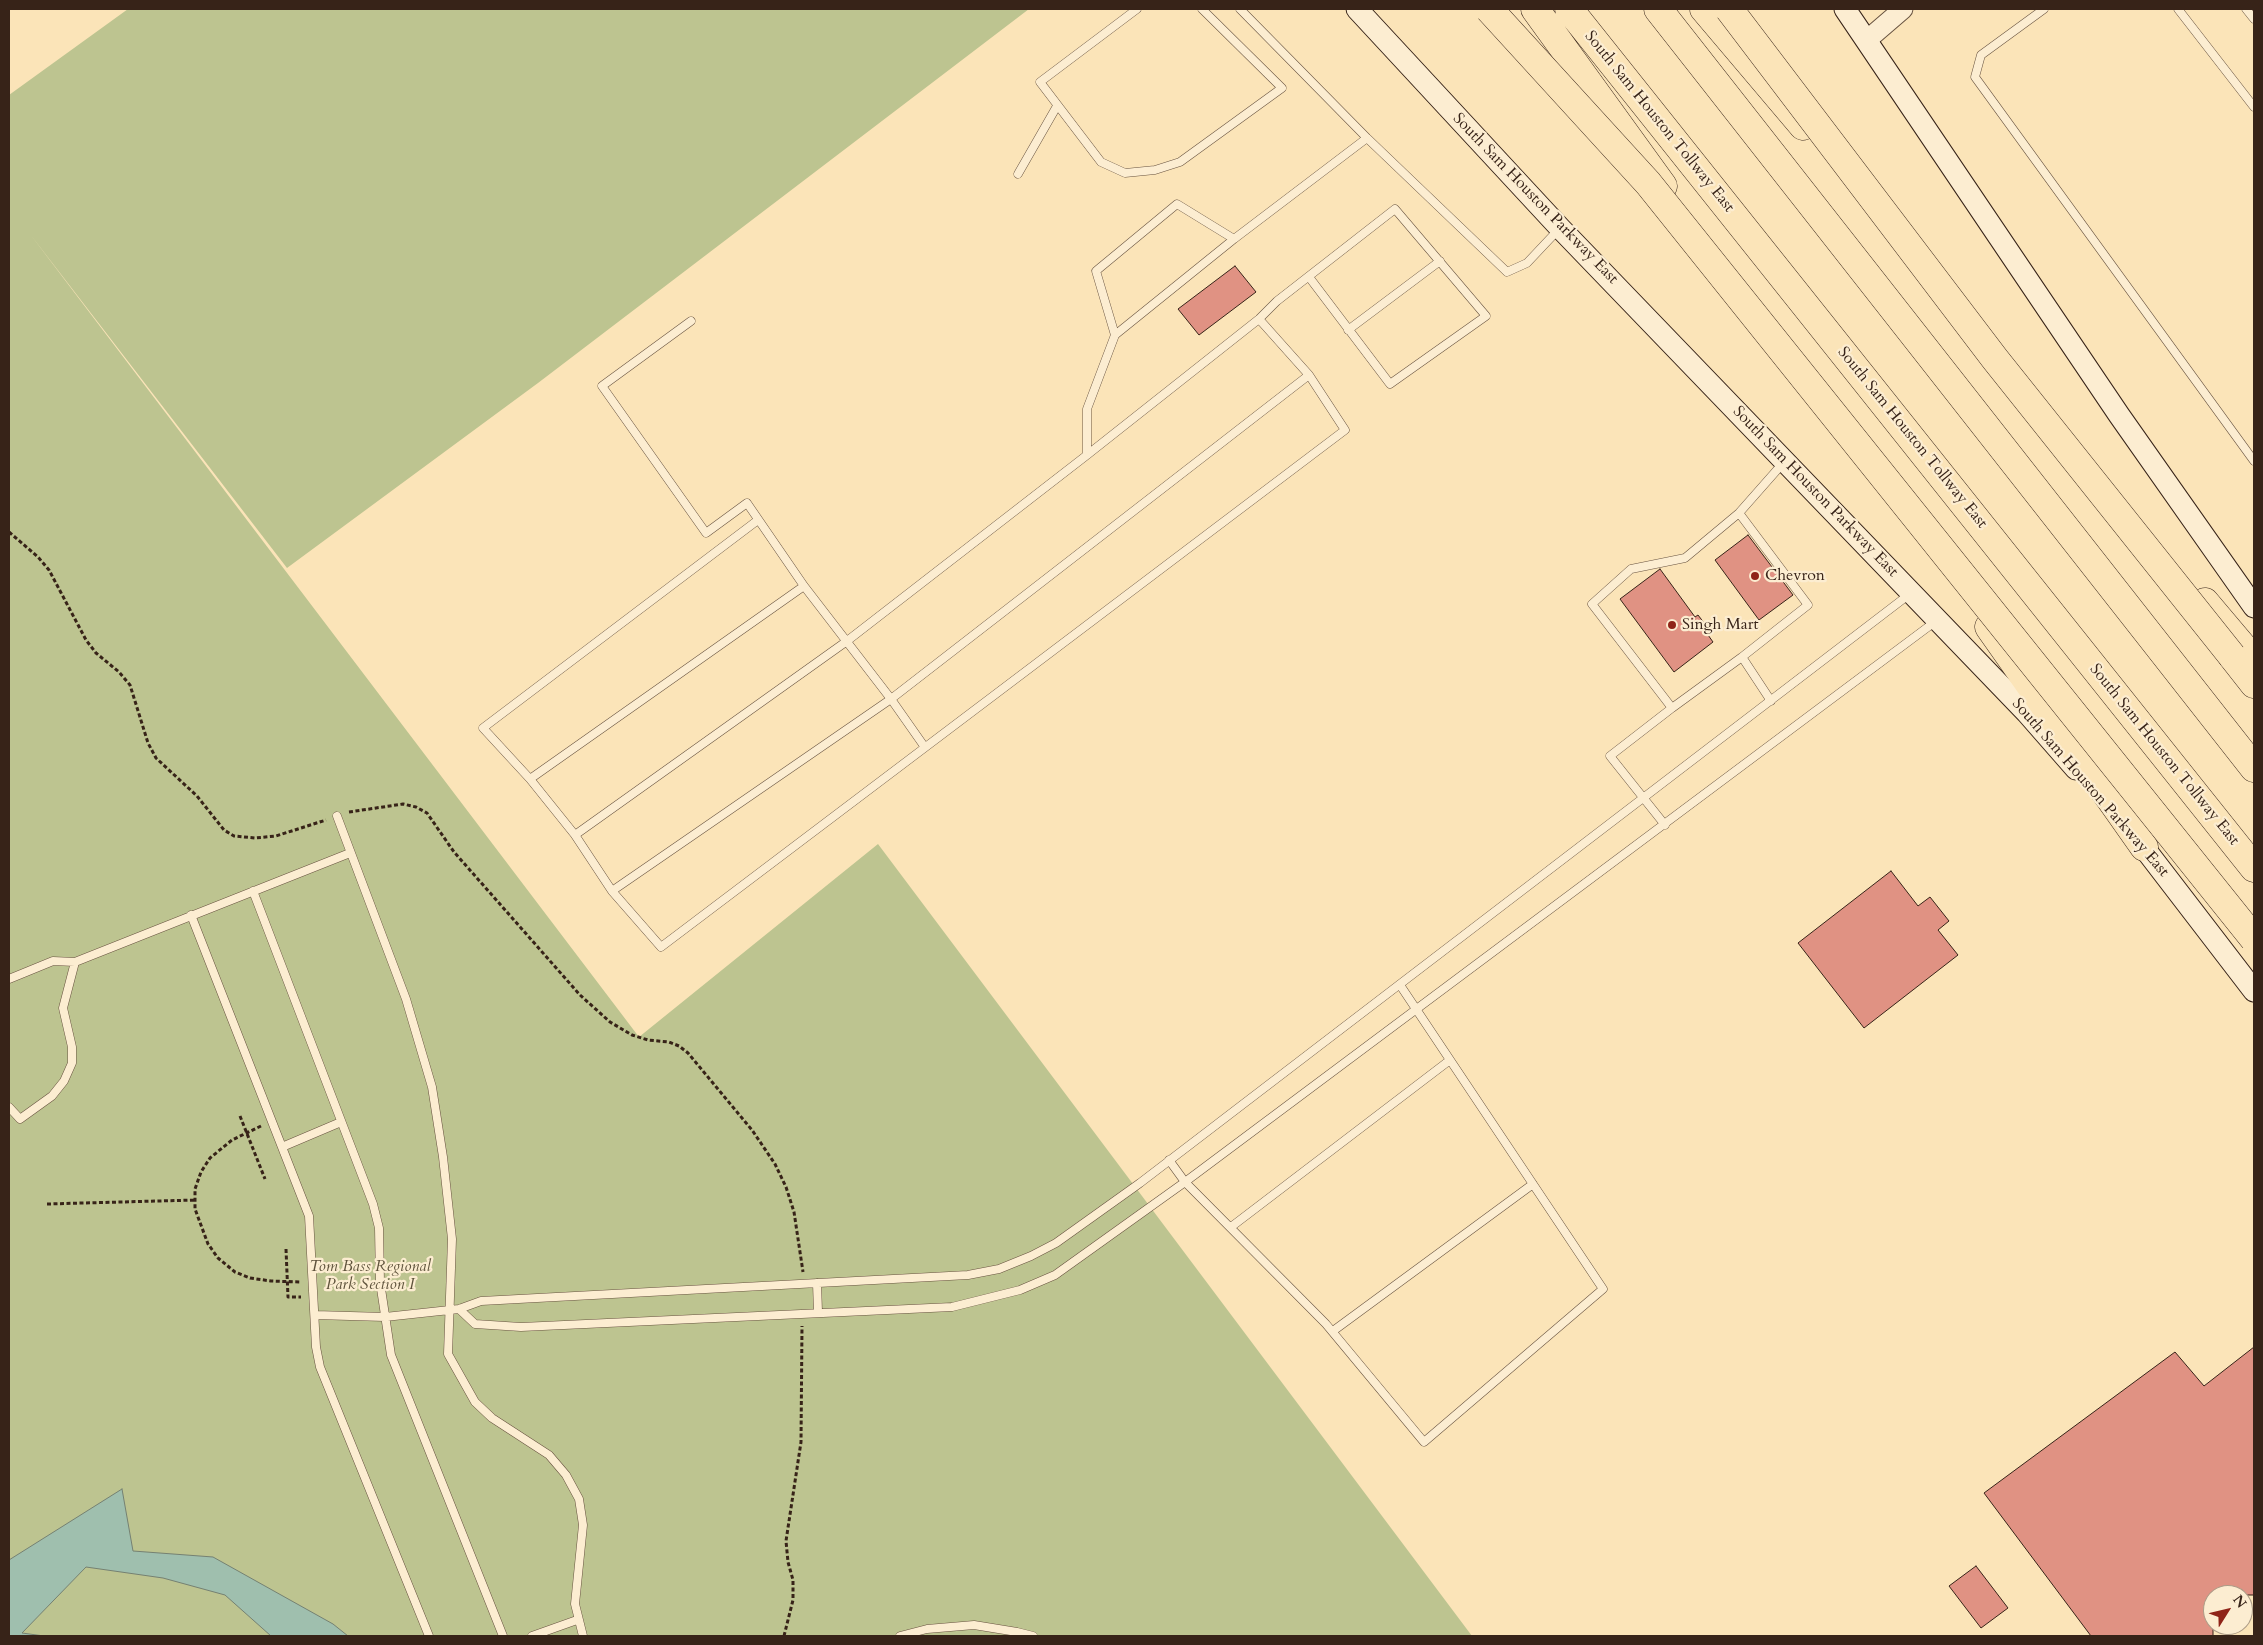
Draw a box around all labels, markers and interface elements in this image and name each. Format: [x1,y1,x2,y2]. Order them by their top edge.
street label: South Sam Houston Tollway East [1580,27,1738,217]
street label: South Sam Houston Parkway East [1448,110,1622,288]
street label: South Sam Houston Tollway East [1833,343,1991,533]
street label: South Sam Houston Parkway East [1728,403,1902,581]
place label: Chevron [1765,566,1825,586]
marker: Chevron [1749,570,1761,582]
place label: Singh Mart [1682,615,1759,635]
marker: Singh Mart [1666,619,1678,631]
street label: South Sam Houston Tollway East [2085,660,2243,850]
street label: South Sam Houston Parkway East [2007,695,2173,881]
park label: Tom Bass Regional Park Section I [309,1257,431,1295]
north arrow [2203,1585,2253,1635]
text: N [2228,1591,2251,1612]

